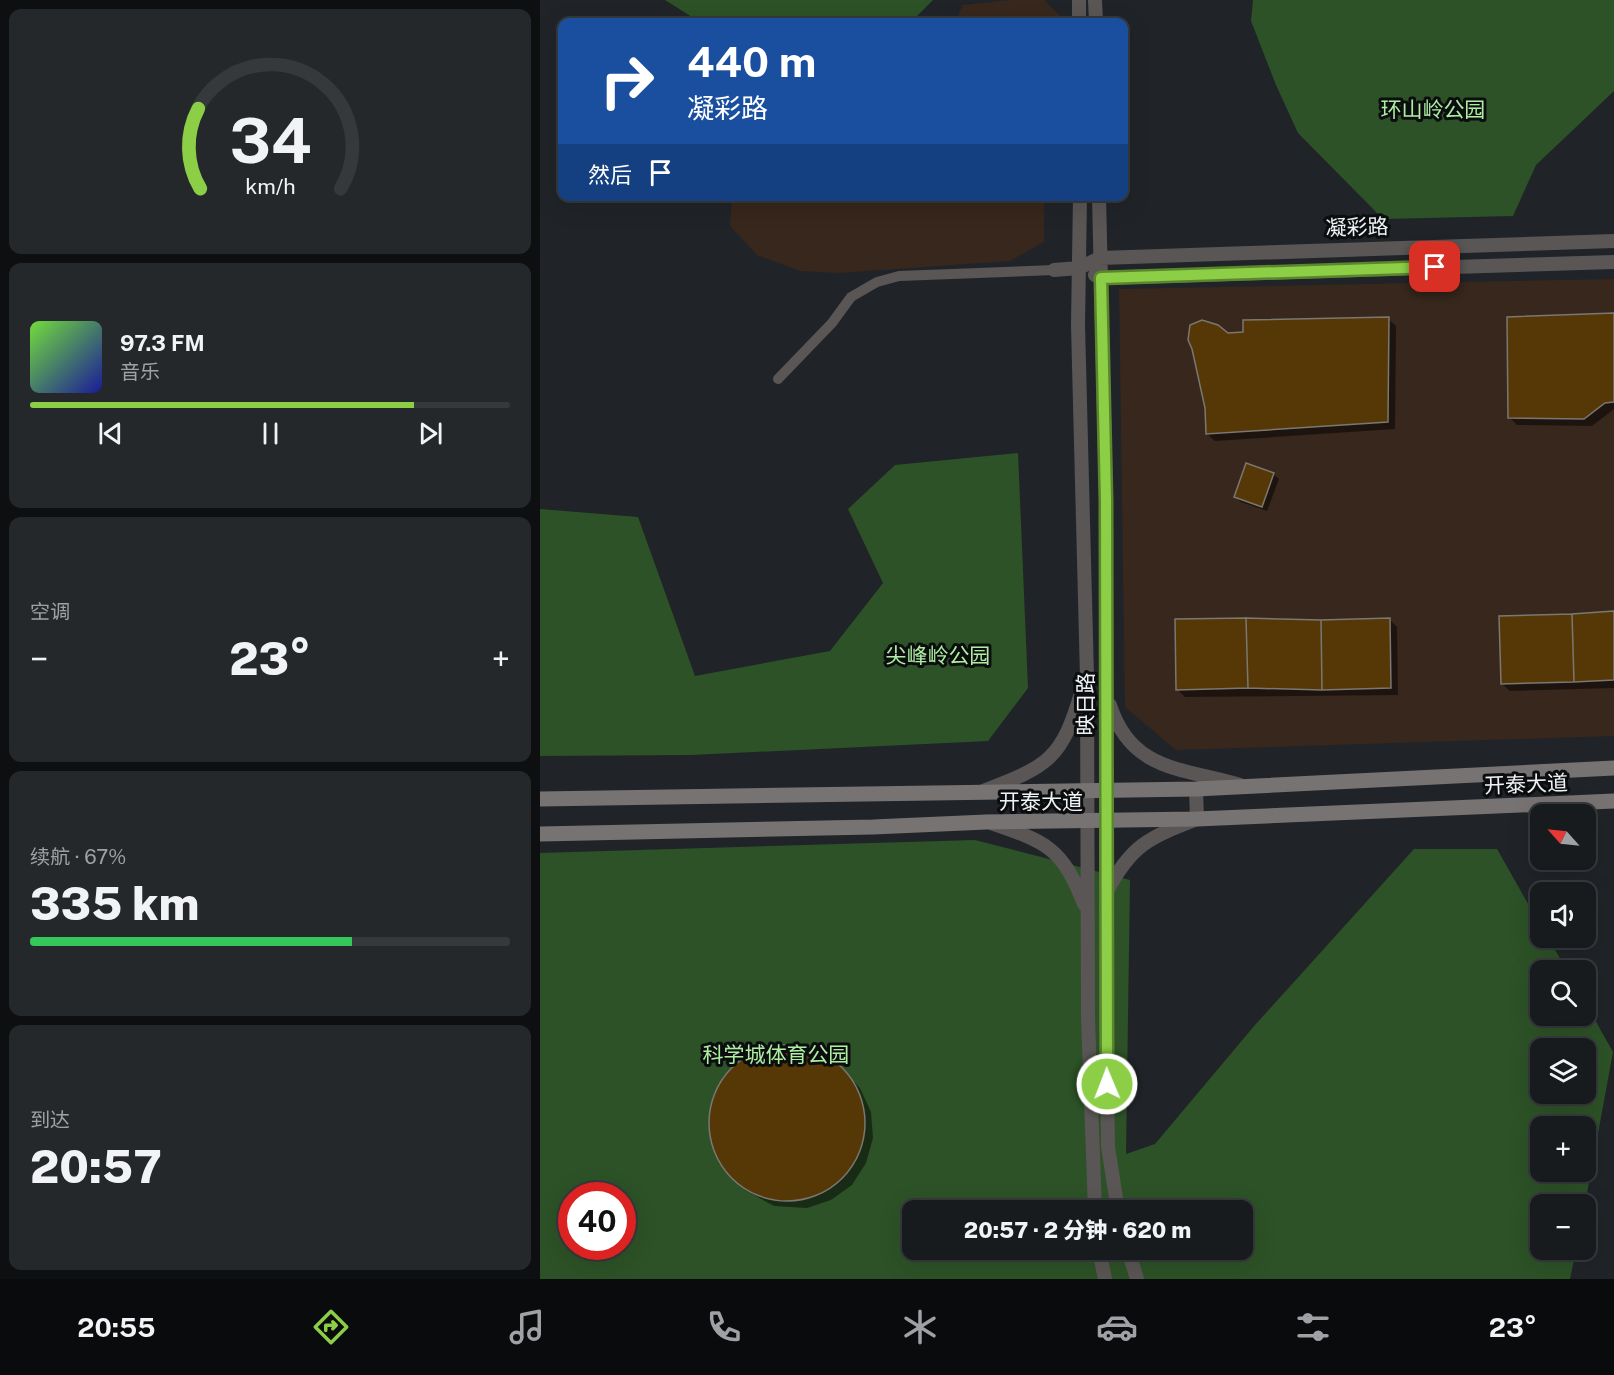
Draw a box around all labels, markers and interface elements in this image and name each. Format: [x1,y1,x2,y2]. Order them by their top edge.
text: 440 m [687,37,816,86]
icon: right [588,42,666,120]
text: 凝彩路 [687,92,768,124]
park label: 环山岭公园 [1381,97,1486,122]
text: 34 [229,104,311,177]
icon: arrive [644,156,677,189]
text: 然后 [588,162,632,188]
text: km/h [245,174,295,199]
street label: 凝彩路 [1325,213,1389,241]
pin [1409,241,1460,292]
icon: arrive [1418,250,1451,283]
text: 97.3 FM [120,330,205,356]
text: 音乐 [120,360,160,384]
icon: previous [94,417,127,450]
icon: pause [254,417,287,450]
icon: next [414,417,447,450]
text: 空调 [30,600,70,624]
text: 23° [229,632,311,685]
text: − [30,640,48,678]
text: + [492,640,510,678]
park label: 尖峰岭公园 [886,643,991,668]
street label: 映日路 [1073,673,1098,736]
street label: 开泰大道 [1484,770,1568,798]
street label: 开泰大道 [999,789,1083,814]
north arrow [1530,804,1596,870]
map controls [1530,804,1596,1260]
text: 续航 · 67% [30,845,126,869]
text: 335 km [30,877,199,930]
button: sound [1530,882,1596,948]
button: search [1530,960,1596,1026]
button: layers [1530,1038,1596,1104]
park label: 科学城体育公园 [703,1042,850,1067]
position arrow [1075,1052,1139,1116]
text: 到达 [30,1108,70,1132]
button: + [1530,1116,1596,1182]
text: 20:57 [30,1140,162,1193]
speed limit sign: 40 [558,1182,636,1260]
button: − [1530,1194,1596,1260]
text: 20:57 · 2 分钟 · 620 m [964,1217,1191,1243]
icon: directions [310,1306,352,1348]
icon: music [506,1306,548,1348]
icon: phone [703,1306,745,1348]
icon: climate [899,1306,941,1348]
icon: car [1096,1306,1138,1348]
icon: filters [1292,1306,1334,1348]
text: 20:55 [77,1311,156,1343]
text: 23° [1489,1311,1537,1343]

